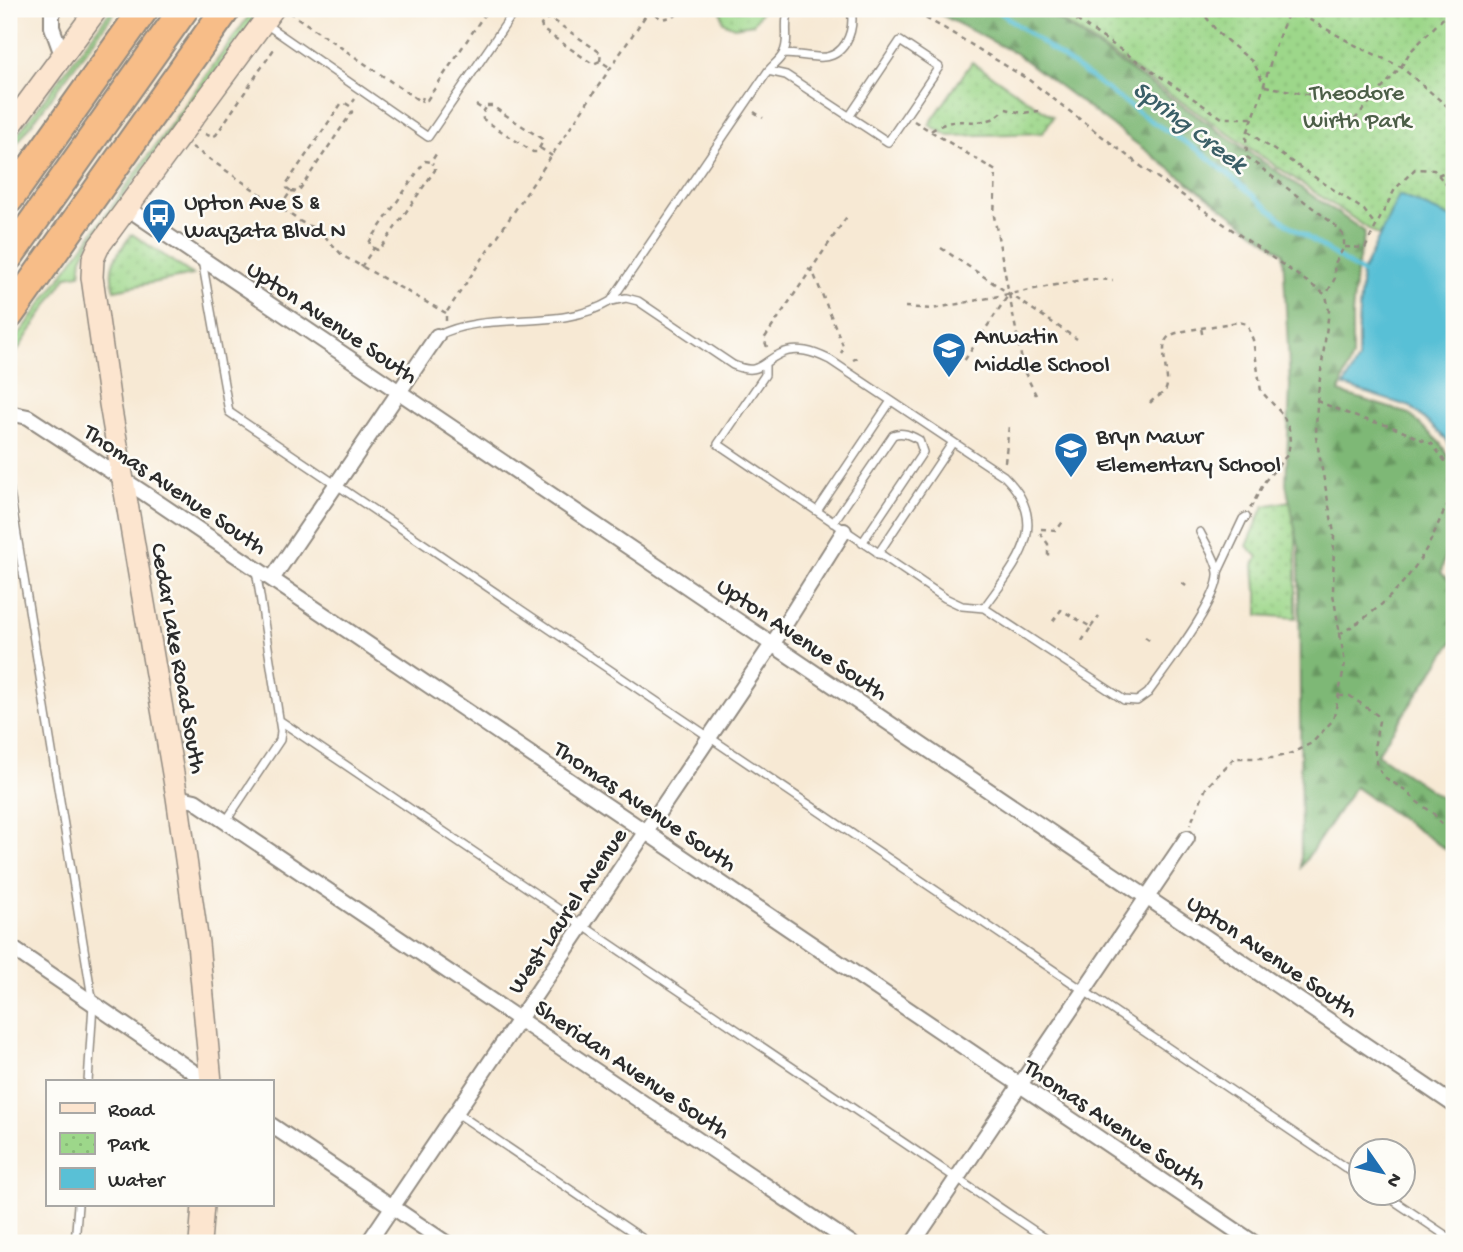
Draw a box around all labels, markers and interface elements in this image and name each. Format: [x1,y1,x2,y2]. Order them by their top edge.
water label: Spring Creek [1125,76,1253,183]
park label: Theodore Wirth Park [1303,80,1413,137]
place label: Upton Ave S & Wayzata Blvd N [184,190,346,247]
bus stop icon: Upton Ave S & Wayzata Blvd N [140,196,178,245]
street label: Upton Avenue South [240,256,422,392]
place label: Anwatin Middle School [974,324,1110,381]
school or university icon: Anwatin Middle School [930,330,968,379]
street label: Thomas Avenue South [75,418,271,563]
place label: Bryn Mawr Elementary School [1095,424,1281,481]
school or university icon: Bryn Mawr Elementary School [1052,430,1090,479]
street label: Cedar Lake Road South [142,541,211,776]
street label: Upton Avenue South [710,573,892,709]
street label: Thomas Avenue South [545,735,741,880]
street label: West Laurel Avenue [502,823,636,1001]
street label: Upton Avenue South [1180,890,1362,1026]
street label: Sheridan Avenue South [528,995,735,1147]
street label: Thomas Avenue South [1015,1053,1211,1198]
legend [46,1080,273,1206]
text: Road [108,1100,156,1125]
text: Park [107,1134,151,1159]
north arrow [1348,1136,1418,1206]
text: N [1380,1168,1406,1191]
text: Water [108,1170,166,1195]

